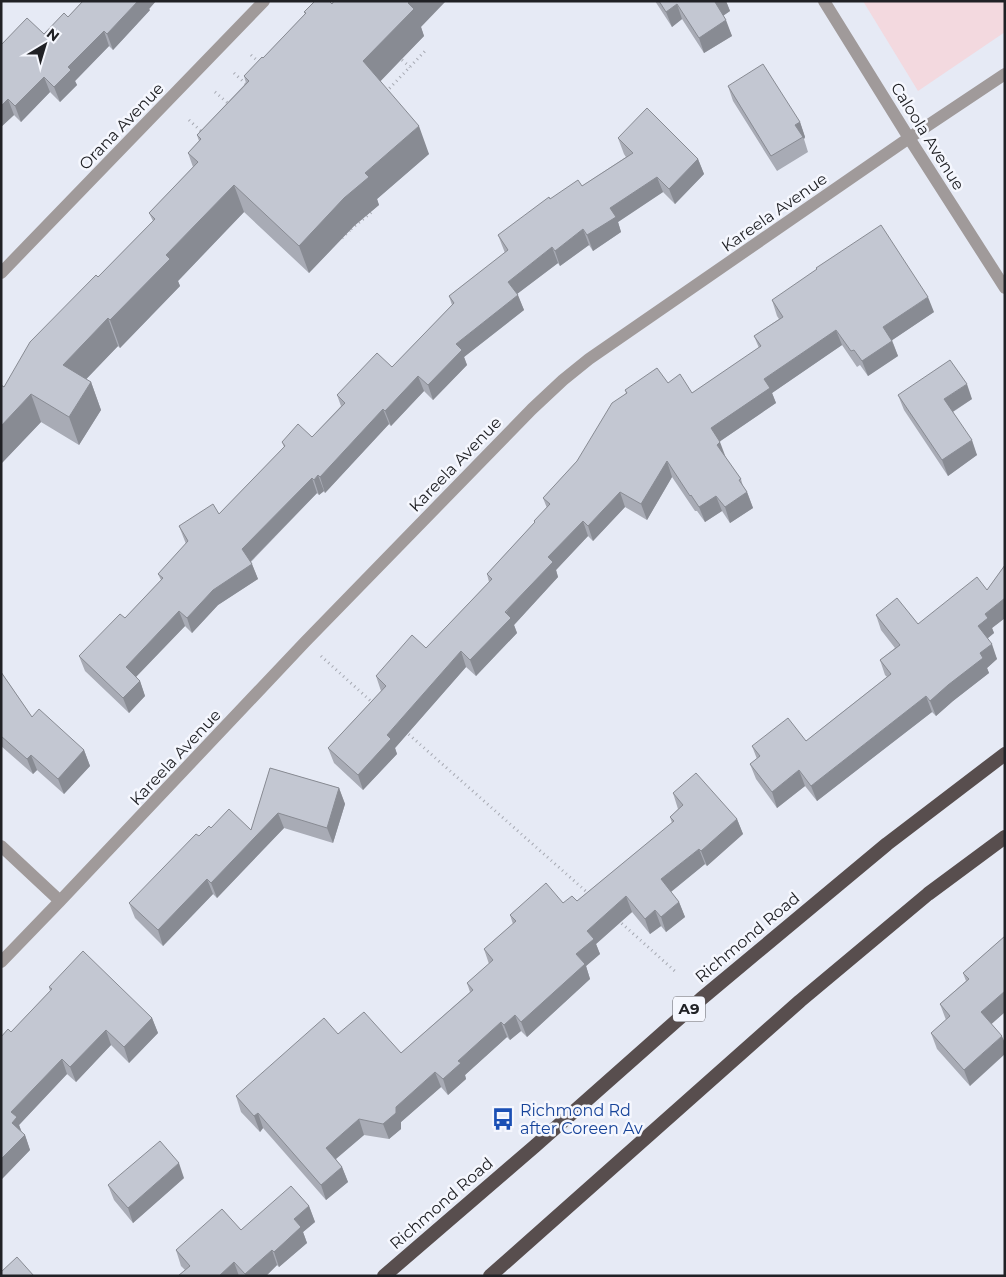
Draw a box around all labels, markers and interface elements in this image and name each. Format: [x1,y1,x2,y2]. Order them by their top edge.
north arrow [20,20,70,70]
text: N [43,24,63,45]
street label: Orana Avenue [75,79,168,174]
street label: Caloola Avenue [887,79,968,194]
street label: Kareela Avenue [718,169,831,256]
street label: Kareela Avenue [405,413,505,516]
street label: Kareela Avenue [126,705,225,809]
street label: Richmond Road [691,888,803,987]
road number: A9 [673,996,705,1022]
place label: Richmond Rd after Coreen Av [520,1101,643,1138]
bus stop icon: Richmond Rd after Coreen Av [490,1106,516,1132]
street label: Richmond Road [386,1153,497,1253]

